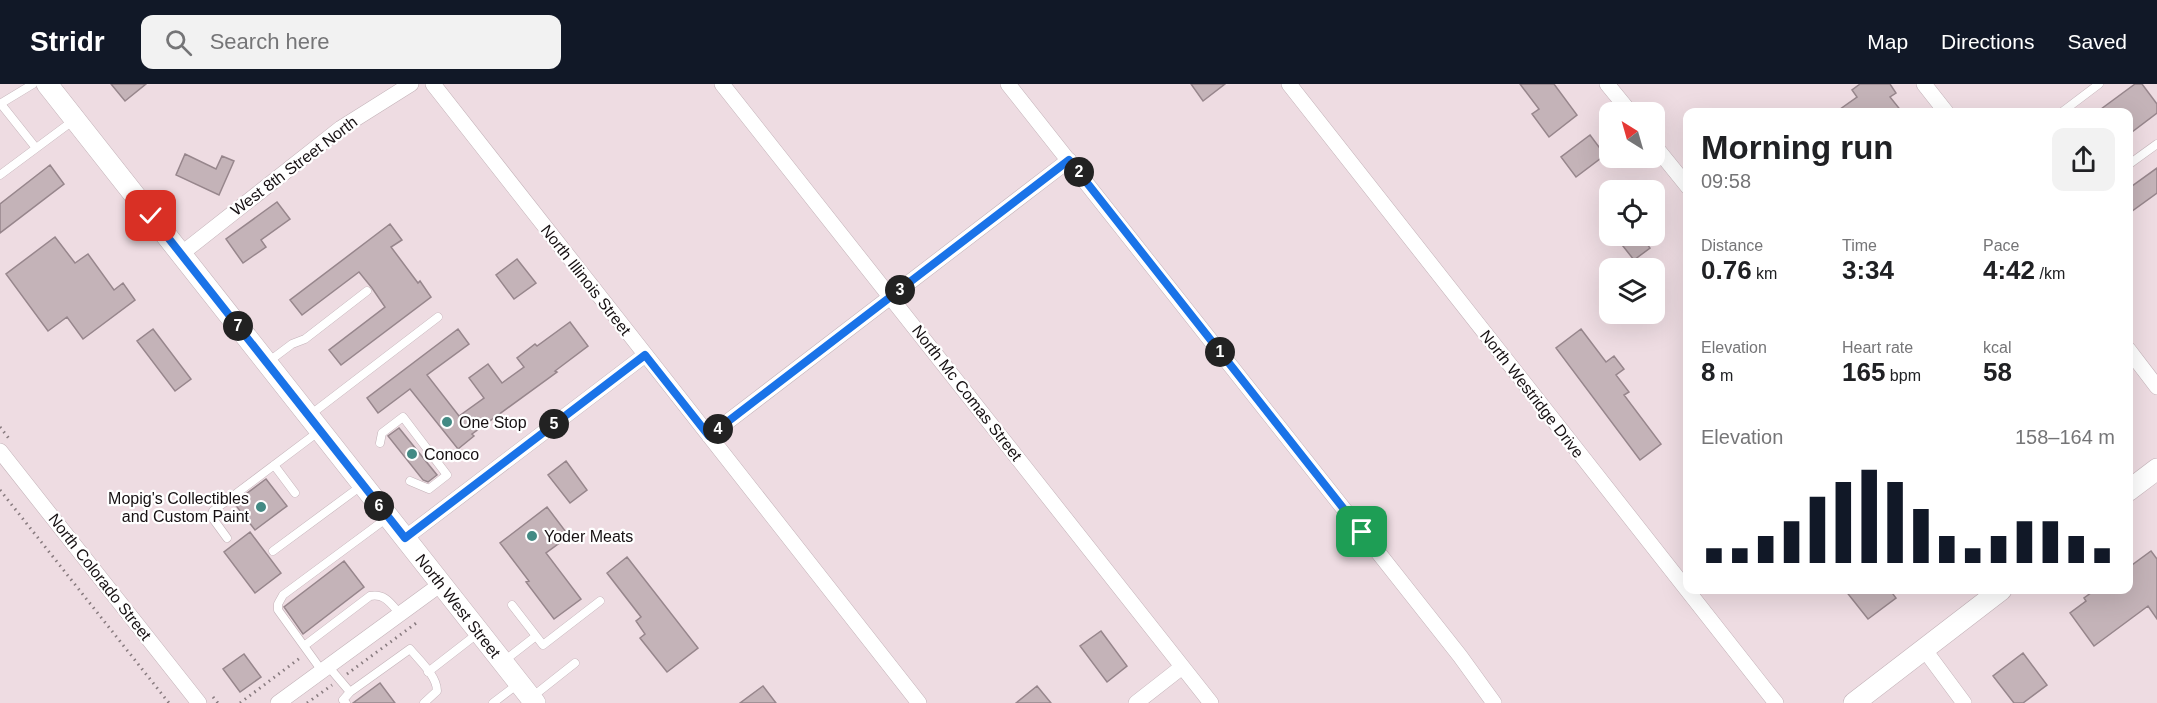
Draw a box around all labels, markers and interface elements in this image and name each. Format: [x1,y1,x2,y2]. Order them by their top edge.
search box [141,15,561,69]
text: Stridr [30,26,105,57]
icon: search [162,26,195,59]
text: Search here [210,29,330,54]
text: Map [1867,30,1908,53]
text: Directions [1941,30,2034,53]
text: Saved [2067,30,2127,53]
north arrow [1599,102,1665,168]
map controls [1599,102,1665,324]
street label: West 8th Street North [228,113,360,219]
button: share [2052,128,2115,191]
text: Morning run [1701,129,1893,166]
pin: 2 [1064,157,1094,187]
text: 2 [1075,163,1083,180]
text: 09:58 [1701,170,1751,192]
button: locate [1599,180,1665,246]
pin [125,190,176,241]
icon: check [134,199,167,232]
street label: North Illinois Street [538,222,635,339]
text: Distance [1701,237,1763,254]
text: Time [1842,237,1877,254]
text: Pace [1983,237,2019,254]
text: 0.76 [1701,255,1752,285]
text: 3:34 [1842,255,1894,285]
text: 4:42 [1983,255,2035,285]
button: layers [1599,258,1665,324]
text: km [1752,265,1777,282]
text: /km [2035,265,2065,282]
pin: 3 [885,275,915,305]
text: 3 [896,281,904,298]
pin: 7 [223,311,253,341]
text: 7 [234,317,242,334]
street label: North Mc Comas Street [909,322,1025,465]
street label: North Westridge Drive [1477,327,1587,461]
pin: 1 [1205,337,1235,367]
text: Elevation [1701,339,1767,356]
text: Heart rate [1842,339,1913,356]
text: kcal [1983,339,2011,356]
text: 1 [1216,343,1224,360]
text: 8 [1701,357,1715,387]
text: 165 [1842,357,1885,387]
text: 58 [1983,357,2012,387]
text: m [1715,367,1733,384]
text: bpm [1885,367,1921,384]
pin: 5 [539,409,569,439]
place label: One Stop [459,414,527,431]
pin: 4 [703,414,733,444]
marker: One Stop [440,415,454,429]
text: 5 [550,415,558,432]
text: 4 [714,420,722,437]
text: Elevation [1701,426,1783,448]
text: 158–164 m [2015,426,2115,448]
place label: Conoco [424,446,479,463]
marker: Conoco [405,447,419,461]
place label: Mopig's Collectibles and Custom Paint [108,490,250,525]
pin: 6 [364,491,394,521]
text: 6 [375,497,383,514]
marker: Mopig's Collectibles and Custom Paint [254,500,268,514]
pin [1336,506,1387,557]
street label: North Colorado Street [45,510,155,644]
icon: arrive [1345,515,1378,548]
place label: Yoder Meats [544,528,633,545]
marker: Yoder Meats [525,529,539,543]
street label: North West Street [412,551,504,662]

